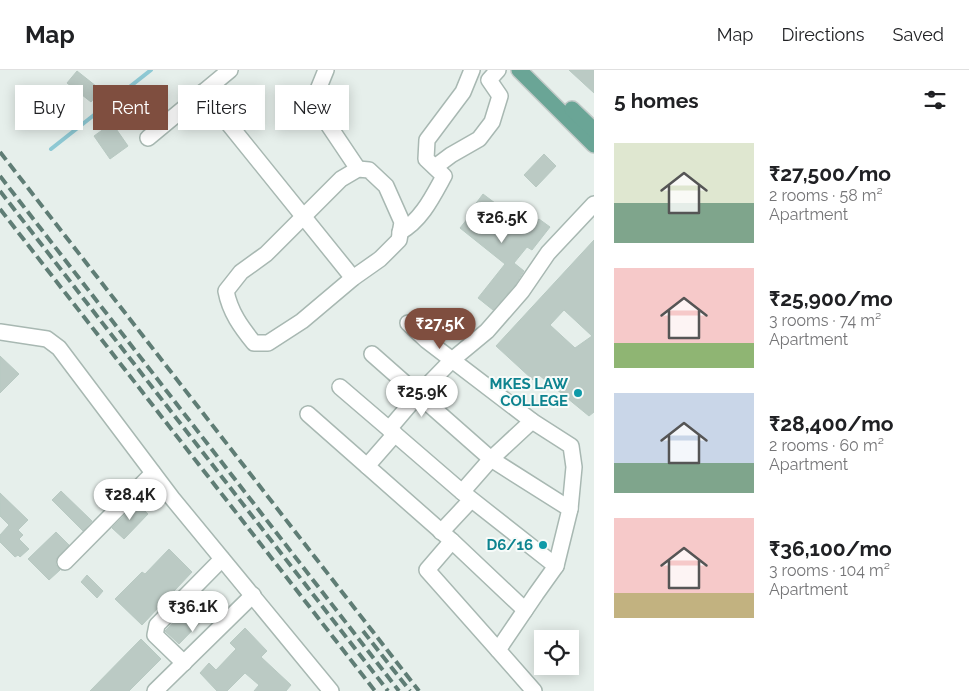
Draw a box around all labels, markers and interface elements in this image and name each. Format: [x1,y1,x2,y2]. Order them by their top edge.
text: Map [25,20,75,49]
text: Map [717,24,753,45]
text: Directions [781,24,865,45]
text: Saved [893,24,944,45]
chip: Buy [15,85,83,130]
chip: Rent [93,85,168,130]
chip: Filters [178,85,265,130]
chip: New [275,85,349,130]
icon: filters [921,86,949,114]
text: 5 homes [614,88,699,113]
text: ₹27,500/mo [769,161,891,186]
icon: home [654,163,714,223]
text: 2 rooms · 58 m² [769,186,883,205]
pin: ₹26.5K [461,202,543,244]
text: Apartment [769,205,848,224]
text: ₹26.5K [477,208,527,227]
text: ₹25,900/mo [769,286,893,311]
icon: home [654,288,714,348]
pin: ₹27.5K [399,308,481,350]
text: 3 rooms · 74 m² [769,311,881,330]
text: ₹27.5K [416,314,464,333]
text: Apartment [769,330,848,349]
place label: MKES LAW COLLEGE [489,375,568,410]
pin: ₹25.9K [381,376,463,418]
text: ₹25.9K [397,382,447,401]
marker: MKES LAW COLLEGE [572,387,584,399]
text: ₹28,400/mo [769,411,893,436]
icon: home [654,413,714,473]
text: 2 rooms · 60 m² [769,436,884,455]
text: Apartment [769,455,848,474]
pin: ₹28.4K [89,478,171,521]
text: ₹28.4K [105,485,155,504]
place label: D6/16 [487,536,533,554]
text: ₹36,100/mo [769,536,892,561]
icon: home [654,538,714,598]
marker: D6/16 [537,539,549,551]
text: 3 rooms · 104 m² [769,561,890,580]
text: Apartment [769,580,848,599]
pin: ₹36.1K [152,590,234,633]
text: ₹36.1K [168,597,218,616]
map controls [534,630,579,675]
button: locate [534,630,579,675]

